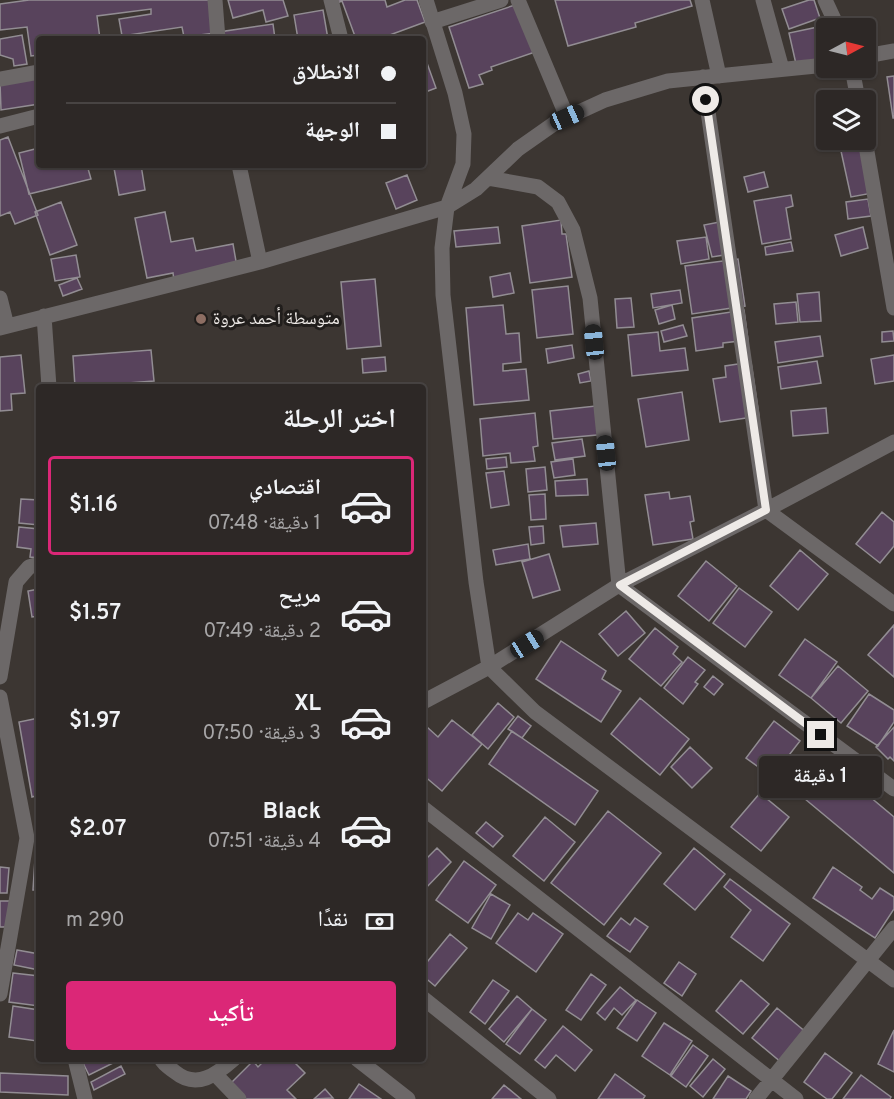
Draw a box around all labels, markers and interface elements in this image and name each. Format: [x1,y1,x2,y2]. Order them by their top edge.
north arrow [816,18,876,78]
map controls [816,18,876,150]
text: الانطلاق [292,60,360,87]
route start [692,86,719,113]
button: layers [816,90,876,150]
car [547,101,587,133]
text: الوجهة [305,118,360,145]
place label: متوسطة أحمد عروة [213,307,340,331]
marker: متوسطة أحمد عروة [194,312,208,326]
car [583,323,605,361]
text: اختر الرحلة [283,403,396,437]
car [595,434,617,472]
text: اقتصادي [249,475,321,502]
icon: car [339,479,393,533]
text: $1.16 [69,492,118,519]
text: 1 دقيقة · 07:48 [208,511,321,537]
text: مريح [278,583,321,610]
icon: car [339,587,393,641]
text: $1.57 [69,600,121,627]
text: 2 دقيقة · 07:49 [204,619,321,645]
car [507,627,547,661]
text: XL [294,691,321,718]
icon: car [339,695,393,749]
text: $1.97 [69,708,121,735]
text: 3 دقيقة · 07:50 [203,721,321,747]
route end [807,721,834,748]
callout: 1 دقيقة [760,756,882,798]
text: 1 دقيقة [793,764,848,790]
text: Black [263,799,321,826]
icon: car [339,803,393,857]
text: $2.07 [69,816,126,843]
text: 4 دقيقة · 07:51 [208,829,321,855]
icon: cash [363,905,396,938]
text: نقدًا [318,907,348,934]
text: 290 m [66,908,125,934]
button: تأكيد [66,981,396,1050]

